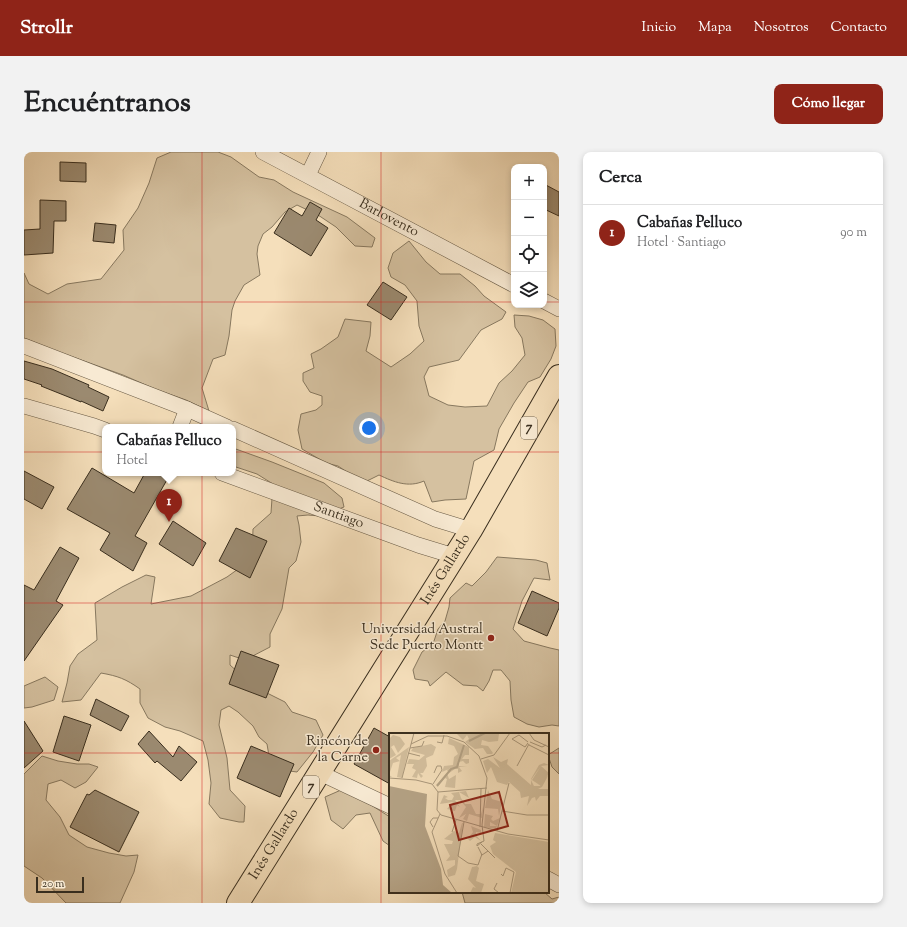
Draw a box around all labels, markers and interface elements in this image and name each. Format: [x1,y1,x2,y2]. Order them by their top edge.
text: Strollr [20,15,73,42]
text: Inicio [642,18,676,38]
text: Mapa [698,18,732,38]
text: Nosotros [754,18,809,38]
text: Contacto [831,18,887,38]
text: Encuéntranos [24,84,191,124]
button: Cómo llegar [774,84,883,124]
map controls [511,164,547,308]
button: + [511,164,547,200]
text: Cerca [599,166,642,190]
street label: Barlovento [355,194,422,243]
button: − [511,200,547,236]
text: Cabañas Pelluco [637,213,742,234]
text: 1 [610,224,614,242]
text: 90 m [840,224,867,242]
text: Hotel · Santiago [637,234,726,252]
button: locate [511,236,547,272]
button: layers [511,272,547,308]
road number: 7 [521,417,537,439]
your location [359,418,379,438]
popup [102,424,236,476]
text: Cabañas Pelluco [116,431,222,452]
text: Hotel [116,452,148,470]
pin: 1 [156,489,182,522]
street label: Santiago [310,497,367,534]
street label: Inés Gallardo [416,530,476,609]
place label: Universidad Austral Sede Puerto Montt [361,620,483,656]
marker: Universidad Austral Sede Puerto Montt [486,633,496,643]
place label: Rincón de la Carne [306,732,368,768]
inset map [389,733,549,893]
marker: Rincón de la Carne [371,745,381,755]
road number: 7 [303,776,319,798]
street label: Inés Gallardo [245,805,305,884]
scale bar [36,875,84,894]
text: 20 m [42,876,64,892]

